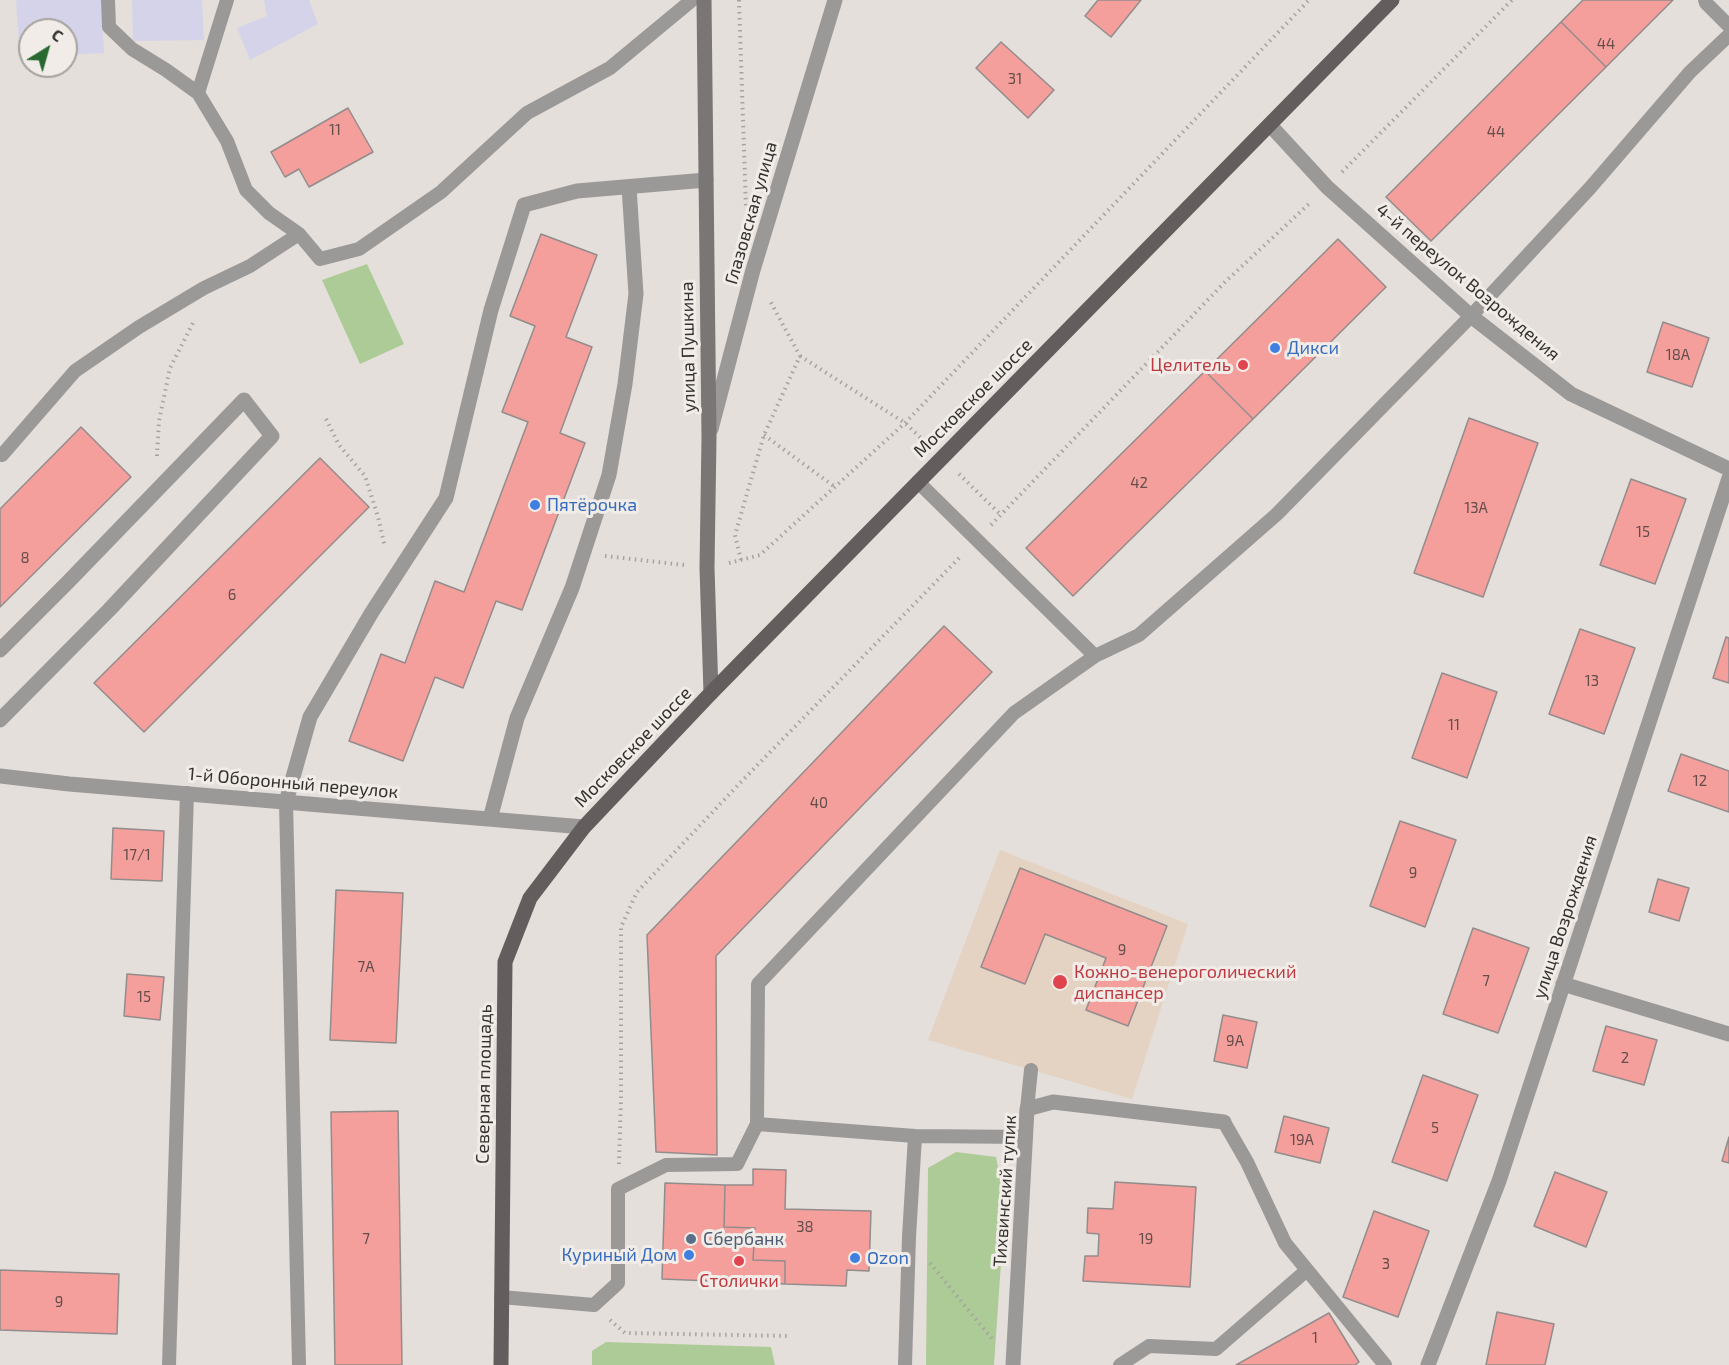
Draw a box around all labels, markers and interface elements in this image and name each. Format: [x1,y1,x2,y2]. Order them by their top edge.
north arrow [18,18,78,78]
text: С [48,24,67,45]
house number: 44 [1597,35,1615,53]
house number: 31 [1008,70,1022,88]
house number: 11 [329,121,341,139]
house number: 44 [1487,123,1505,141]
street label: Глазовская улица [720,139,782,287]
street label: 4-й переулок Возрождения [1372,199,1564,365]
street label: улица Пушкина [676,281,700,413]
street label: Московское шоссе [909,334,1037,462]
place label: Дикси [1287,337,1339,359]
marker: Дикси [1268,341,1282,355]
house number: 18А [1666,346,1690,364]
place label: Целитель [1150,354,1231,376]
marker: Целитель [1236,358,1250,372]
house number: 42 [1130,474,1148,492]
place label: Пятёрочка [547,494,637,516]
marker: Пятёрочка [528,498,542,512]
house number: 13А [1464,499,1488,517]
house number: 15 [1636,523,1650,541]
house number: 8 [20,549,30,567]
house number: 6 [228,586,236,604]
house number: 13 [1585,672,1599,690]
street label: Московское шоссе [570,682,696,812]
house number: 11 [1448,716,1460,734]
street label: 1-й Оборонный переулок [187,763,399,803]
house number: 12 [1693,772,1707,790]
house number: 40 [810,794,828,812]
street label: улица Возрождения [1528,833,1602,1001]
house number: 17/1 [123,846,151,864]
house number: 9 [1409,864,1417,882]
house number: 9 [1118,941,1126,959]
house number: 7А [357,958,375,976]
place label: Кожно-венероголический диспансер [1074,961,1296,1004]
house number: 7 [1482,972,1490,990]
marker: Кожно-венероголический диспансер [1051,973,1069,991]
house number: 15 [137,988,151,1006]
street label: Северная площадь [472,1004,496,1164]
house number: 9А [1226,1032,1244,1050]
house number: 2 [1621,1049,1629,1067]
street label: Тихвинский тупик [989,1114,1021,1268]
house number: 5 [1431,1119,1439,1137]
house number: 19А [1290,1131,1314,1149]
house number: 38 [796,1218,814,1236]
place label: Сбербанк [703,1228,784,1250]
house number: 7 [362,1230,370,1248]
house number: 19 [1139,1230,1153,1248]
marker: Сбербанк [684,1232,698,1246]
place label: Куриный Дом [562,1244,677,1266]
place label: Ozon [867,1247,909,1269]
marker: Куриный Дом [682,1248,696,1262]
marker: Ozon [848,1251,862,1265]
marker: Столички [732,1254,746,1268]
house number: 3 [1382,1255,1390,1273]
place label: Столички [699,1270,779,1292]
house number: 9 [55,1293,63,1311]
house number: 1 [1312,1329,1318,1347]

